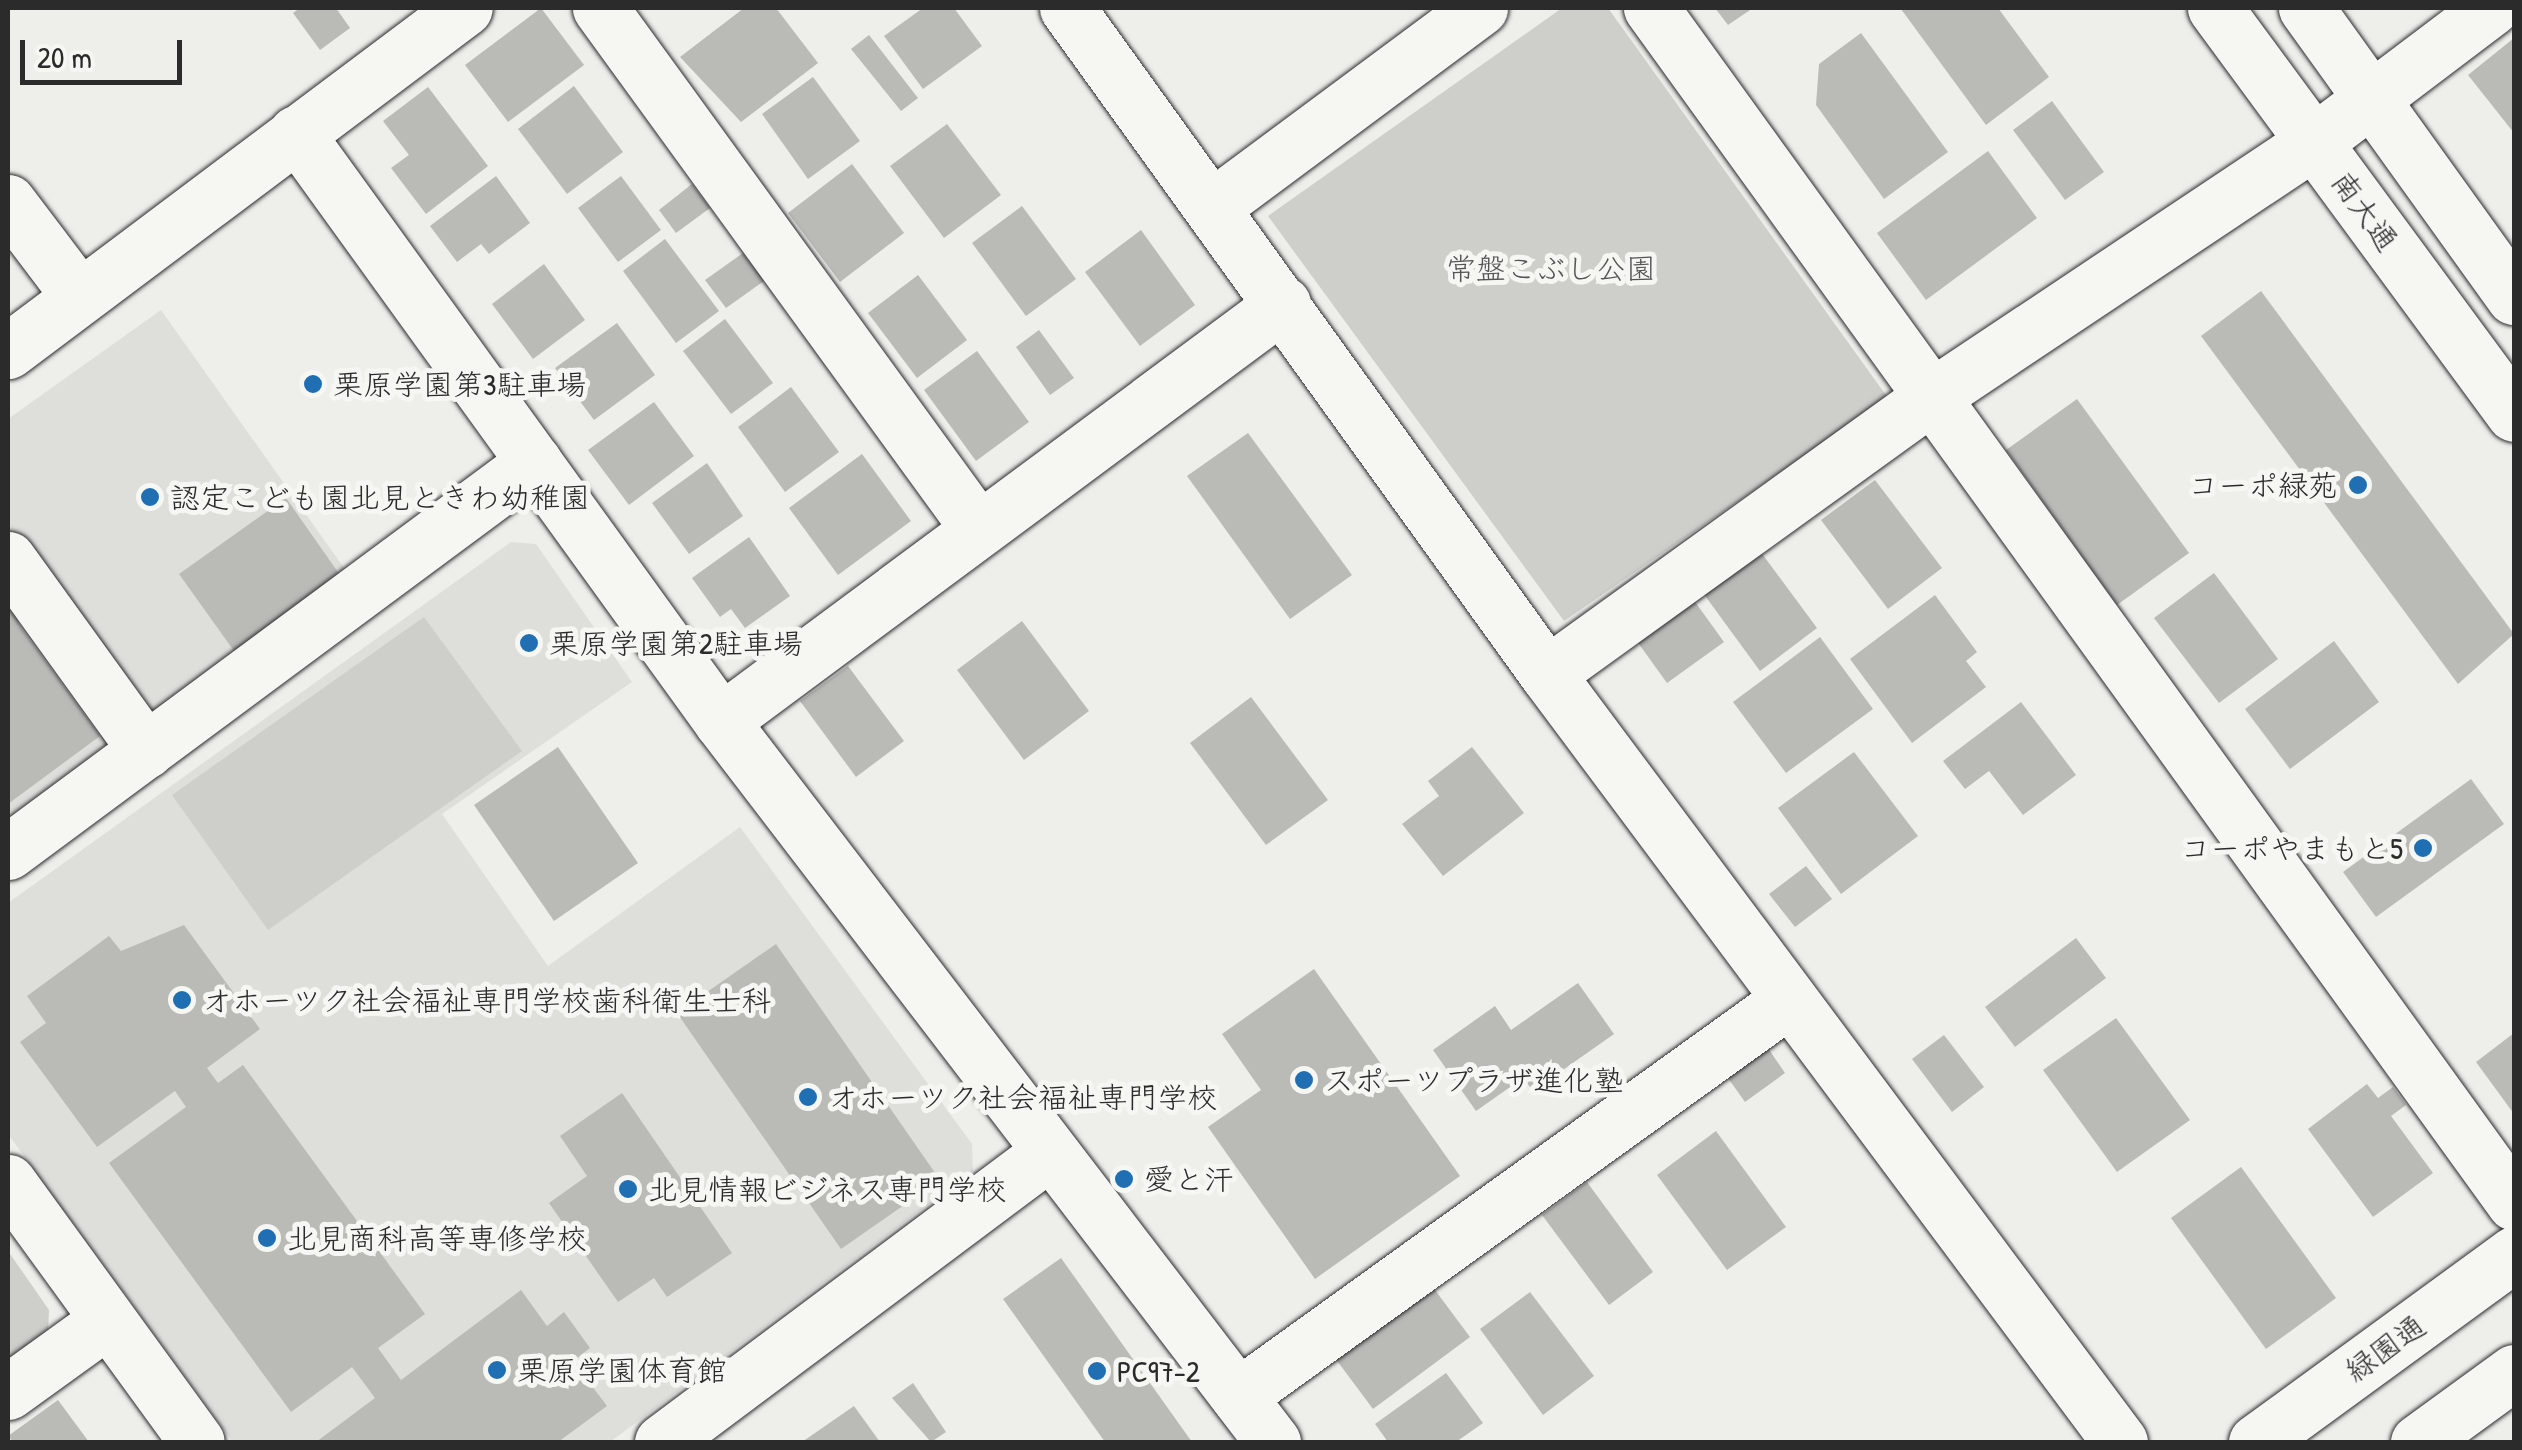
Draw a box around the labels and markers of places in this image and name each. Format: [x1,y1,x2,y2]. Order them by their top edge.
place label: 栗原学園第3駐車場 [333,366,586,402]
marker: 栗原学園第3駐車場 [302,373,324,395]
place label: コーポ緑苑 [2188,467,2338,503]
marker: コーポ緑苑 [2347,474,2369,496]
place label: 認定こども園北見ときわ幼稚園 [170,479,590,515]
marker: 認定こども園北見ときわ幼稚園 [139,486,161,508]
place label: 栗原学園第2駐車場 [549,625,803,661]
marker: 栗原学園第2駐車場 [518,632,540,654]
place label: コーポやまもと5 [2180,830,2403,866]
marker: コーポやまもと5 [2412,837,2434,859]
place label: オホーツク社会福祉専門学校歯科衛生士科 [202,982,772,1018]
marker: オホーツク社会福祉専門学校歯科衛生士科 [171,989,193,1011]
place label: スポーツプラザ進化塾 [1324,1062,1624,1098]
marker: スポーツプラザ進化塾 [1293,1069,1315,1091]
place label: オホーツク社会福祉専門学校 [828,1079,1218,1115]
marker: オホーツク社会福祉専門学校 [797,1086,819,1108]
place label: 愛と汗 [1144,1161,1234,1197]
marker: 愛と汗 [1113,1168,1135,1190]
place label: 北見情報ビジネス専門学校 [648,1171,1008,1207]
marker: 北見情報ビジネス専門学校 [617,1178,639,1200]
place label: 北見商科高等専修学校 [287,1220,587,1256]
marker: 北見商科高等専修学校 [256,1227,278,1249]
place label: 栗原学園体育館 [517,1352,727,1388]
place label: PC97-2 [1117,1353,1200,1389]
marker: 栗原学園体育館 [486,1359,508,1381]
marker: PC97-2 [1086,1360,1108,1382]

